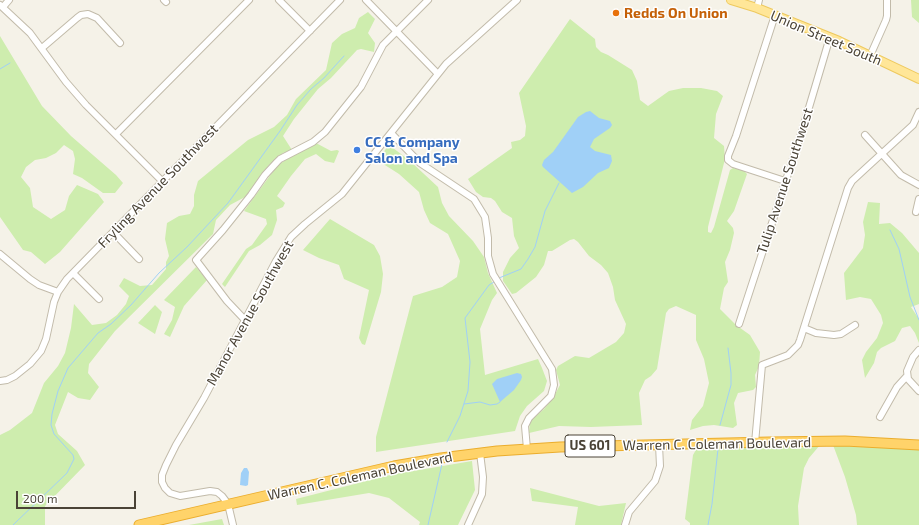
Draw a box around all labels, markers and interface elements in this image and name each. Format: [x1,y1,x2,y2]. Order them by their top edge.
place label: Redds On Union [624,5,728,21]
street label: Union Street South [768,7,884,69]
marker: Redds On Union [611,8,621,18]
street label: Tulip Avenue Southwest [753,106,817,256]
street label: Fryling Avenue Southwest [94,121,222,251]
place label: CC & Company Salon and Spa [365,134,460,166]
marker: CC & Company Salon and Spa [352,145,362,155]
street label: Manor Avenue Southwest [203,237,297,389]
street label: Warren C. Coleman Boulevard [623,434,811,454]
road number: US 601 [565,435,615,457]
street label: Warren C. Coleman Boulevard [266,448,454,504]
scale bar [18,483,138,509]
text: 200 m [23,491,57,505]

